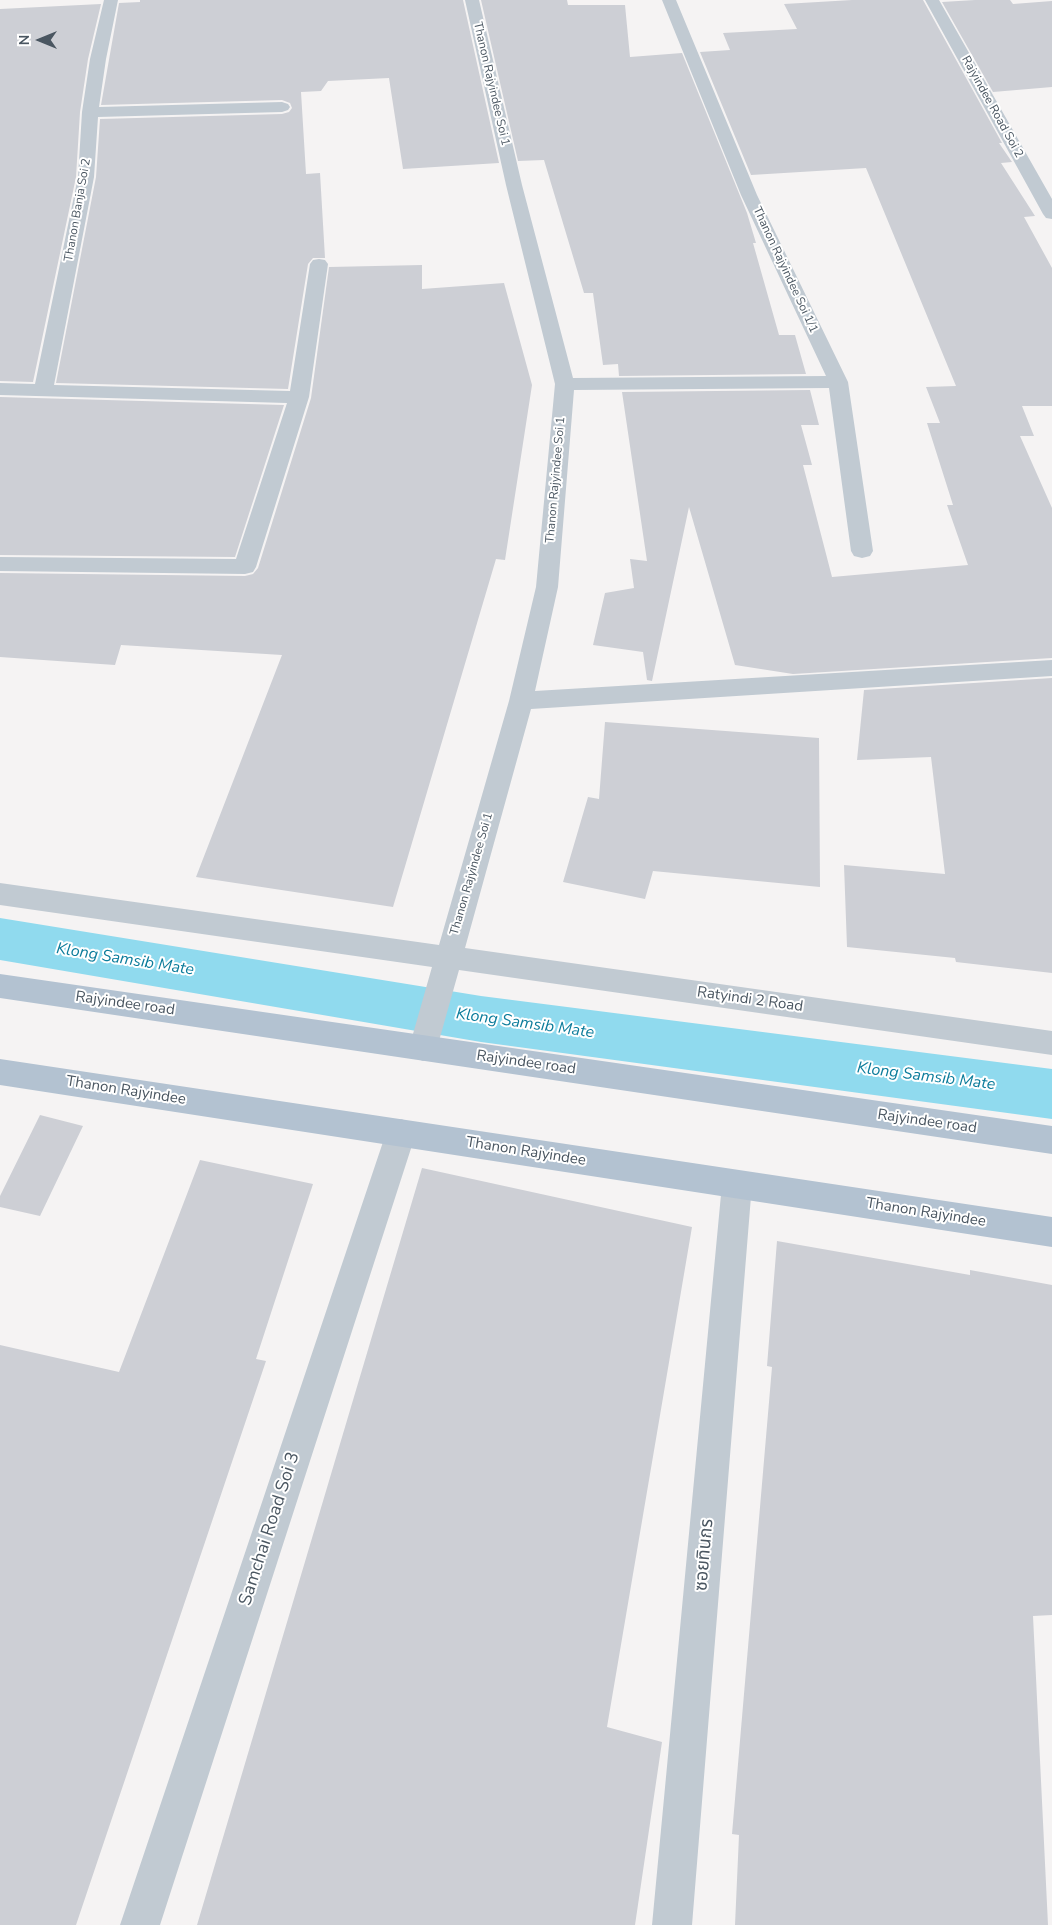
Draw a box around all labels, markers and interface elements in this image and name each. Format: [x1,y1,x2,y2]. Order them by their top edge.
north arrow [15,15,65,65]
street label: Thanon Rajyindee Soi 1 [470,21,512,147]
text: N [15,35,34,45]
street label: Rajyindee Road Soi 2 [958,54,1026,160]
street label: Thanon Banja Soi 2 [62,157,94,263]
street label: Thanon Rajyindee Soi 1/1 [749,205,821,335]
street label: Thanon Rajyindee Soi 1 [543,416,569,544]
street label: Thanon Rajyindee Soi 1 [448,811,496,937]
water label: Klong Samsib Mate [55,940,195,980]
street label: Ratyindi 2 Road [696,984,804,1016]
street label: Rajyindee road [74,988,176,1020]
water label: Klong Samsib Mate [455,1005,595,1043]
street label: Rajyindee road [475,1047,577,1079]
water label: Klong Samsib Mate [856,1059,996,1095]
street label: Thanon Rajyindee [65,1073,187,1109]
street label: Rajyindee road [876,1106,978,1138]
street label: Thanon Rajyindee [465,1134,587,1170]
street label: Thanon Rajyindee [865,1195,987,1231]
street label: Samchai Road Soi 3 [235,1450,305,1608]
street label: ซอยทินกร [691,1518,719,1592]

